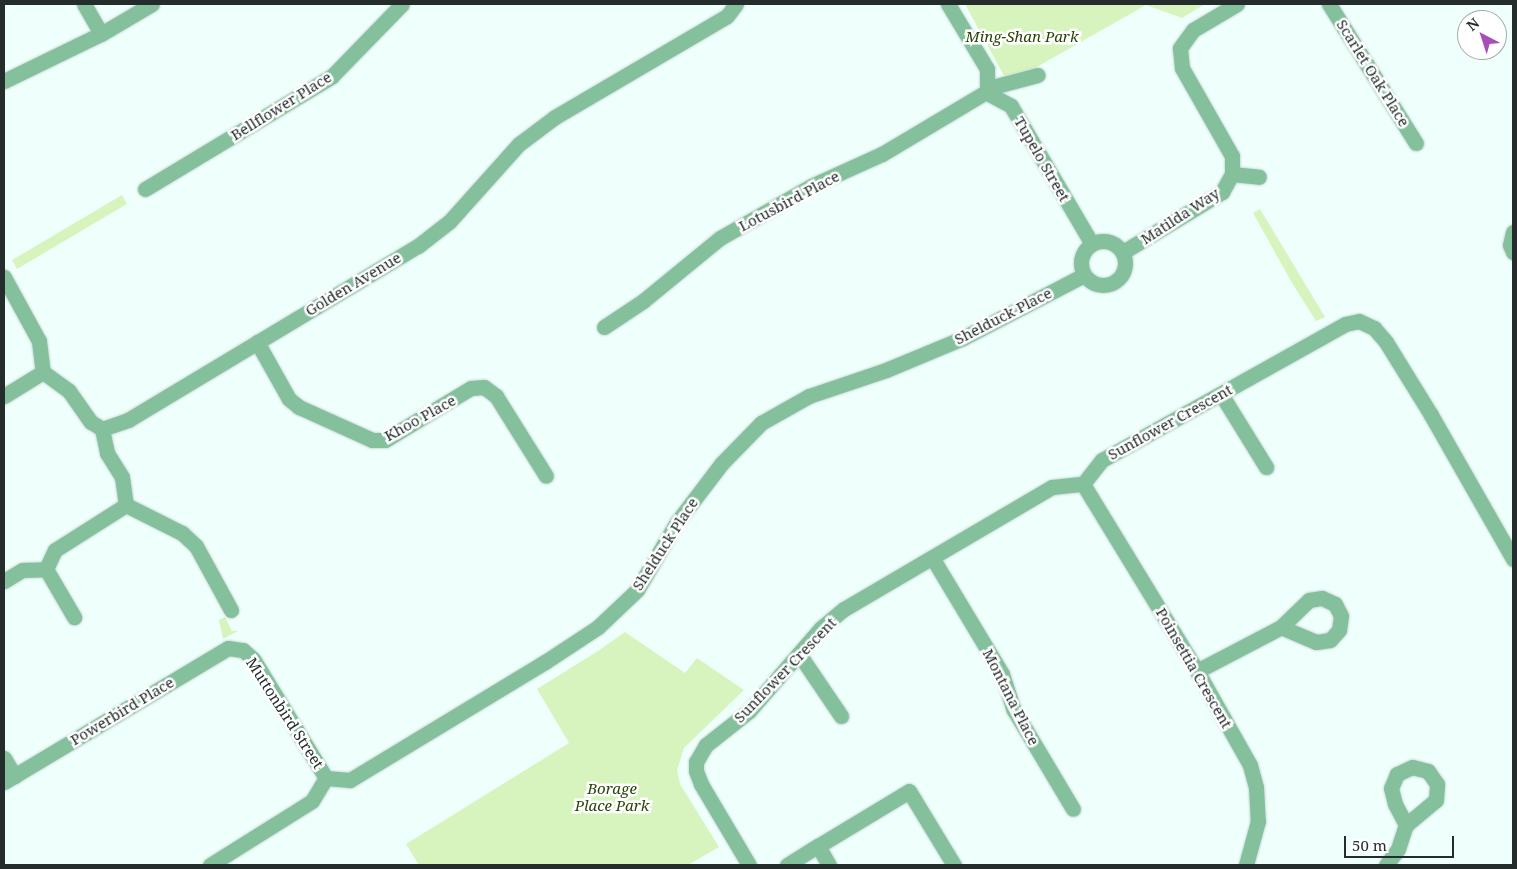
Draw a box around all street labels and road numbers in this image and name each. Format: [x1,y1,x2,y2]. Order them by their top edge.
street label: Scarlet Oak Place [1333,16,1413,130]
street label: Bellflower Place [227,68,335,144]
street label: Tupelo Street [1010,113,1074,205]
street label: Lotusbird Place [736,167,842,235]
street label: Matilda Way [1137,184,1223,248]
street label: Golden Avenue [302,248,404,320]
street label: Shelduck Place [951,284,1055,348]
street label: Sunflower Crescent [1105,380,1235,464]
street label: Khoo Place [381,391,459,445]
street label: Shelduck Place [628,494,702,594]
street label: Poinsettia Crescent [1152,605,1236,731]
street label: Sunflower Crescent [730,614,840,726]
street label: Montana Place [979,646,1043,748]
street label: Muttonbird Street [242,654,328,772]
street label: Powerbird Place [67,673,177,749]

